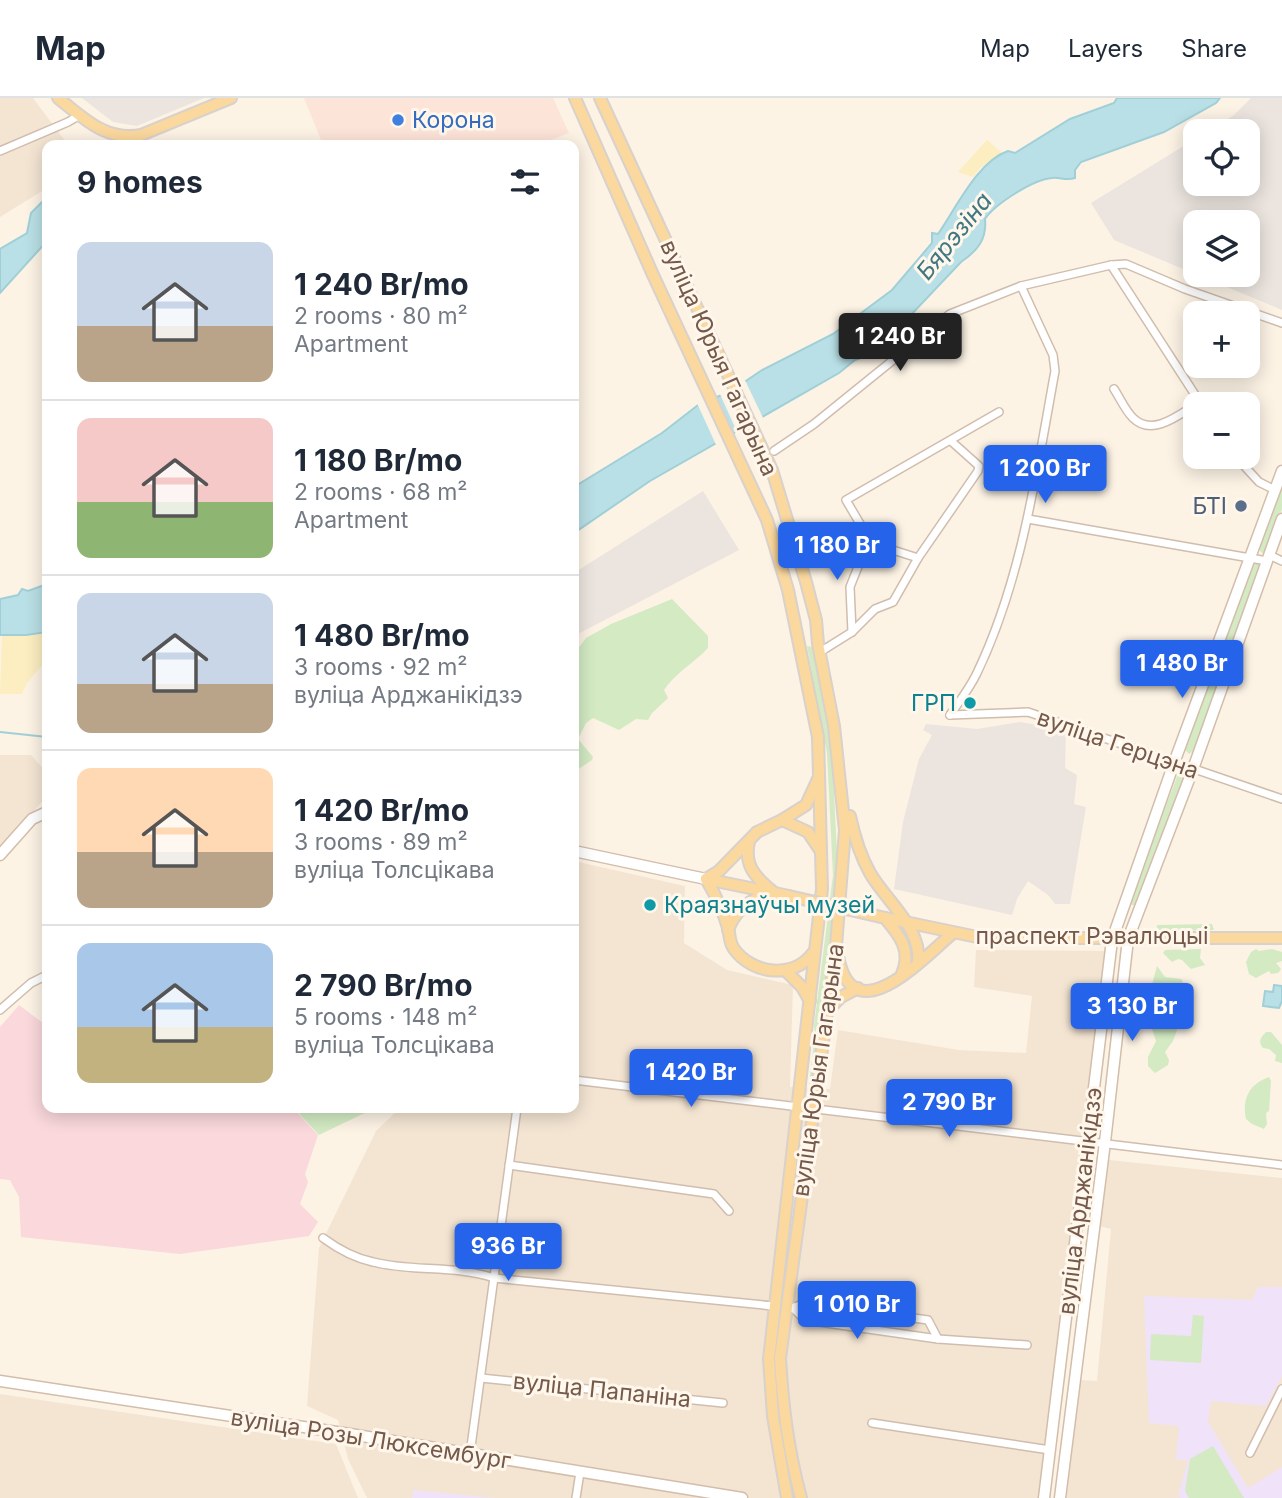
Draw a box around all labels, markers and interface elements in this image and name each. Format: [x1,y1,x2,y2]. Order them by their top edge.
text: Map [35,28,106,68]
text: Map [980,34,1030,63]
text: Layers [1068,34,1143,63]
text: Share [1181,34,1247,63]
place label: Корона [412,106,495,134]
marker: Корона [390,112,406,128]
map controls [1183,119,1260,469]
button: locate [1183,119,1260,196]
icon: filters [506,163,544,201]
text: 9 homes [77,164,203,200]
water label: Бярэзіна [910,187,998,285]
button: layers [1183,210,1260,287]
street label: вуліца Юрыя Гагарына [654,236,784,480]
text: 1 240 Br/mo [294,266,469,302]
icon: home [133,270,217,354]
button: + [1183,301,1260,378]
text: 2 rooms · 80 m² [294,302,468,330]
pin: 1 240 Br [828,314,972,373]
text: 1 240 Br [855,322,945,350]
text: Apartment [294,330,408,358]
button: − [1183,392,1260,469]
text: 1 180 Br/mo [294,442,462,478]
icon: home [133,446,217,530]
pin: 1 200 Br [973,446,1117,505]
text: 1 200 Br [1000,454,1090,482]
text: 2 rooms · 68 m² [294,478,467,506]
place label: БТІ [1192,492,1227,520]
marker: БТІ [1233,498,1249,514]
text: Apartment [294,506,408,534]
pin: 1 180 Br [765,522,909,582]
text: 1 180 Br [794,531,880,559]
text: 1 480 Br/mo [294,617,470,653]
icon: home [133,621,217,705]
pin: 1 480 Br [1110,640,1254,700]
text: 1 480 Br [1136,649,1228,677]
text: 3 rooms · 92 m² [294,653,467,681]
text: вуліца Арджанікідзэ [294,681,523,709]
place label: ГРП [911,689,956,717]
marker: ГРП [962,695,978,711]
street label: вуліца Герцэна [1034,703,1202,785]
text: 1 420 Br/mo [294,792,469,828]
icon: home [133,796,217,880]
text: 3 rooms · 89 m² [294,828,468,856]
text: вуліца Толсцікава [294,856,495,884]
place label: Краязнаўчы музей [664,891,875,919]
marker: Краязнаўчы музей [642,897,658,913]
street label: праспект Рэвалюцыі [976,922,1208,950]
street label: вуліца Юрыя Гагарына [786,942,850,1198]
text: 2 790 Br/mo [294,967,473,1003]
icon: home [133,971,217,1055]
pin: 3 130 Br [1060,984,1204,1043]
text: 3 130 Br [1087,992,1177,1020]
text: 5 rooms · 148 m² [294,1003,477,1031]
text: вуліца Толсцікава [294,1031,495,1059]
pin: 1 420 Br [619,1049,763,1109]
text: 1 420 Br [646,1058,736,1086]
pin: 2 790 Br [877,1080,1021,1139]
street label: вуліца Арджанікідзэ [1052,1086,1108,1316]
text: 2 790 Br [902,1088,996,1116]
pin: 936 Br [451,1224,565,1283]
text: 936 Br [471,1232,545,1260]
pin: 1 010 Br [785,1282,929,1341]
text: 1 010 Br [814,1290,900,1318]
street label: вуліца Папаніна [512,1367,692,1413]
street label: вуліца Розы Люксембург [229,1403,513,1475]

